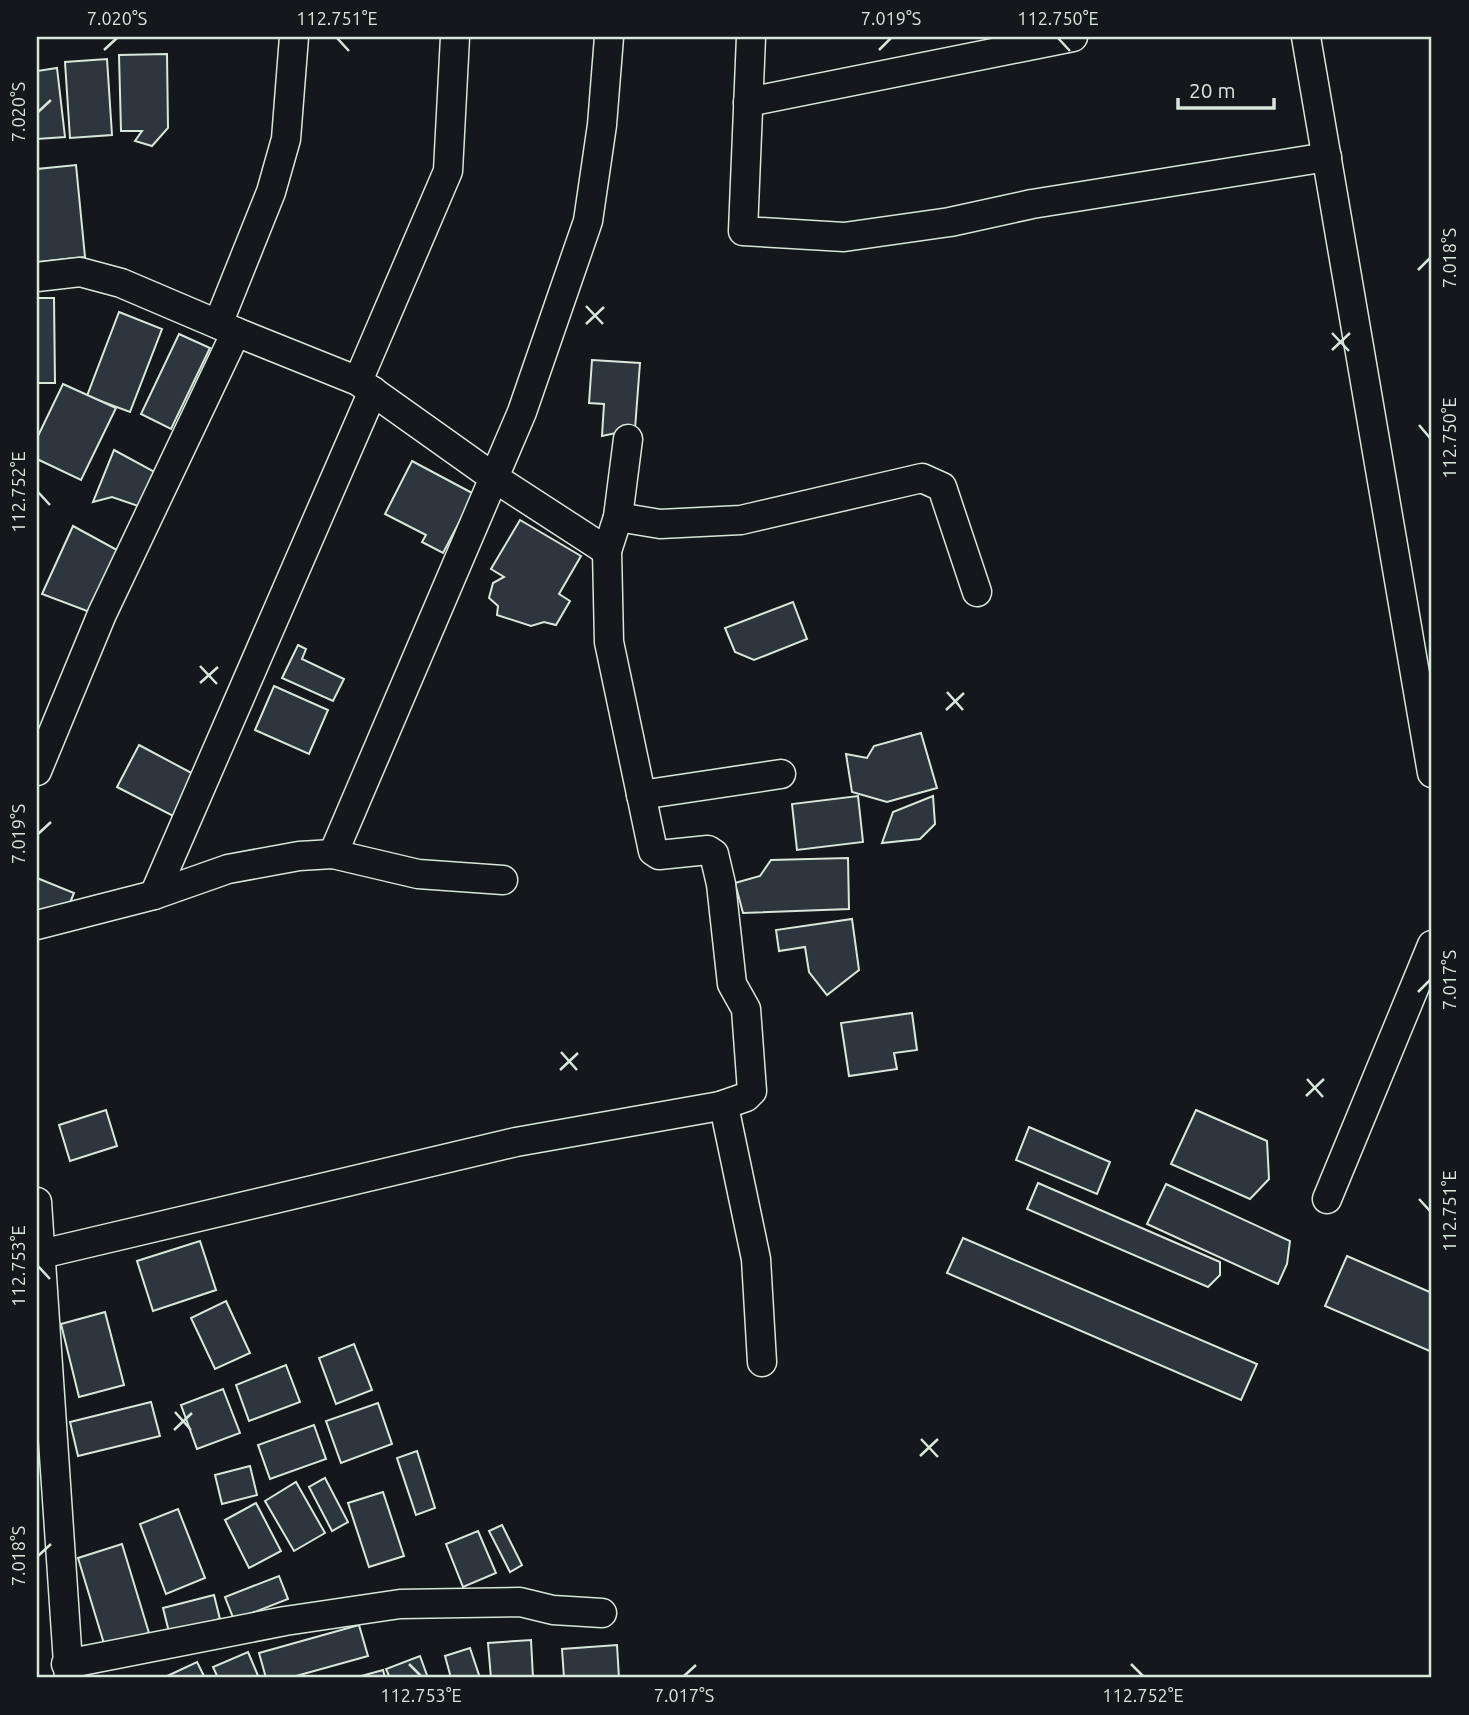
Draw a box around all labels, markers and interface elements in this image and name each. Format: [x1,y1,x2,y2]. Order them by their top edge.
text: 7.020°S [87,8,147,28]
text: 112.751°E [296,8,378,28]
text: 7.019°S [861,8,921,28]
text: 112.750°E [1017,8,1099,28]
scale bar [1178,66,1275,110]
text: 20 m [1189,78,1236,102]
text: 7.020°S [8,82,28,142]
text: 7.018°S [1439,228,1459,288]
text: 112.750°E [1439,397,1459,479]
text: 112.752°E [8,451,28,533]
text: 7.019°S [8,804,28,864]
text: 7.017°S [1439,950,1459,1010]
text: 112.751°E [1439,1170,1459,1252]
text: 112.753°E [8,1225,28,1307]
text: 7.018°S [8,1526,28,1586]
text: 112.753°E [380,1685,462,1705]
text: 7.017°S [654,1685,714,1705]
text: 112.752°E [1102,1685,1184,1705]

